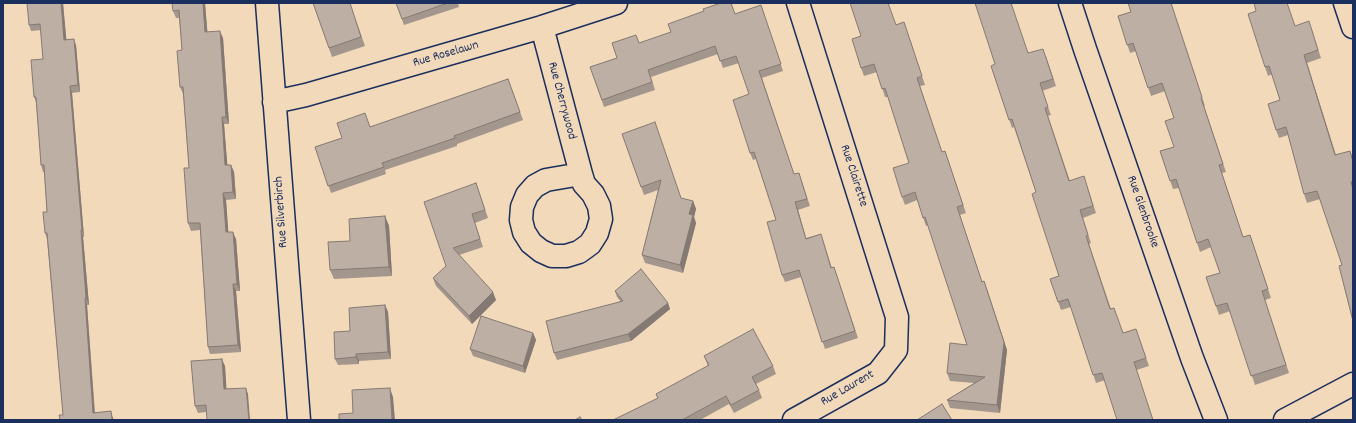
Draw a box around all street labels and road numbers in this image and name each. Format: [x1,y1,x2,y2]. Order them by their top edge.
street label: Rue Roselawn [411,38,481,72]
street label: Rue Cherrywood [543,61,579,141]
street label: Rue Clairette [836,143,870,209]
street label: Rue Glenbrooke [1122,174,1162,250]
street label: Rue Silverbirch [272,176,292,248]
street label: Rue Laurent [819,367,877,411]

